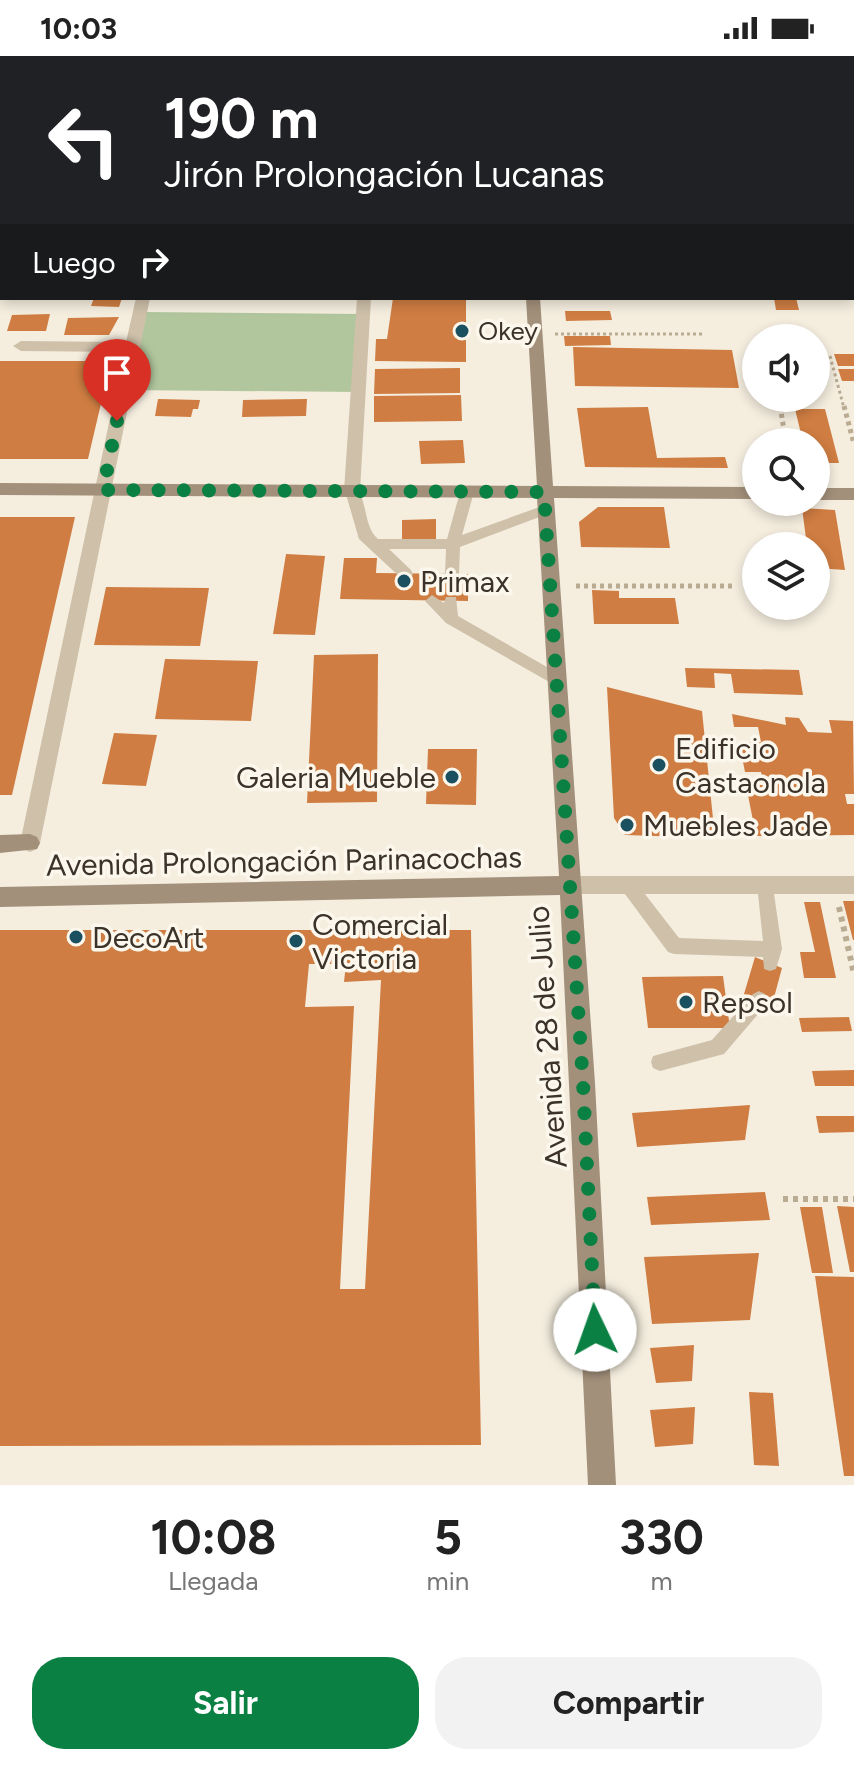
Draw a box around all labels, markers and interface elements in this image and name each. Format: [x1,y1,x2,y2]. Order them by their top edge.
text: 10:03 [40,10,117,47]
text: 190 m [164,85,319,152]
icon: left [32,88,136,192]
text: Jirón Prolongación Lucanas [164,153,605,196]
icon: right [132,240,176,284]
text: Luego [32,244,116,281]
place label: Okey [478,315,538,347]
marker: Okey [453,322,471,340]
map controls [742,324,830,620]
button: sound [742,324,830,412]
pin [83,339,151,421]
icon: arrive [95,351,139,395]
button: search [742,428,830,516]
button: layers [742,532,830,620]
place label: Primax [420,563,509,600]
marker: Primax [395,572,413,590]
place label: Edificio Castaonola [675,730,826,801]
marker: Edificio Castaonola [650,756,668,774]
place label: Galeria Mueble [236,759,436,796]
marker: Galeria Mueble [443,768,461,786]
place label: Muebles Jade [643,807,828,844]
marker: Muebles Jade [618,816,636,834]
street label: Avenida Prolongación Parinacochas [46,838,522,884]
street label: Avenida 28 de Julio [519,905,575,1169]
place label: Comercial Victoria [312,906,448,977]
place label: DecoArt [92,919,204,956]
marker: DecoArt [67,928,85,946]
marker: Comercial Victoria [287,932,305,950]
place label: Repsol [702,984,793,1021]
marker: Repsol [677,993,695,1011]
position arrow [553,1288,637,1372]
text: 10:08 [150,1508,276,1566]
text: 5 [434,1508,462,1566]
text: 330 [619,1508,704,1566]
text: Llegada [168,1565,259,1597]
text: min [427,1565,469,1597]
text: m [651,1565,673,1597]
button: Salir [32,1657,419,1749]
button: Compartir [435,1657,822,1749]

